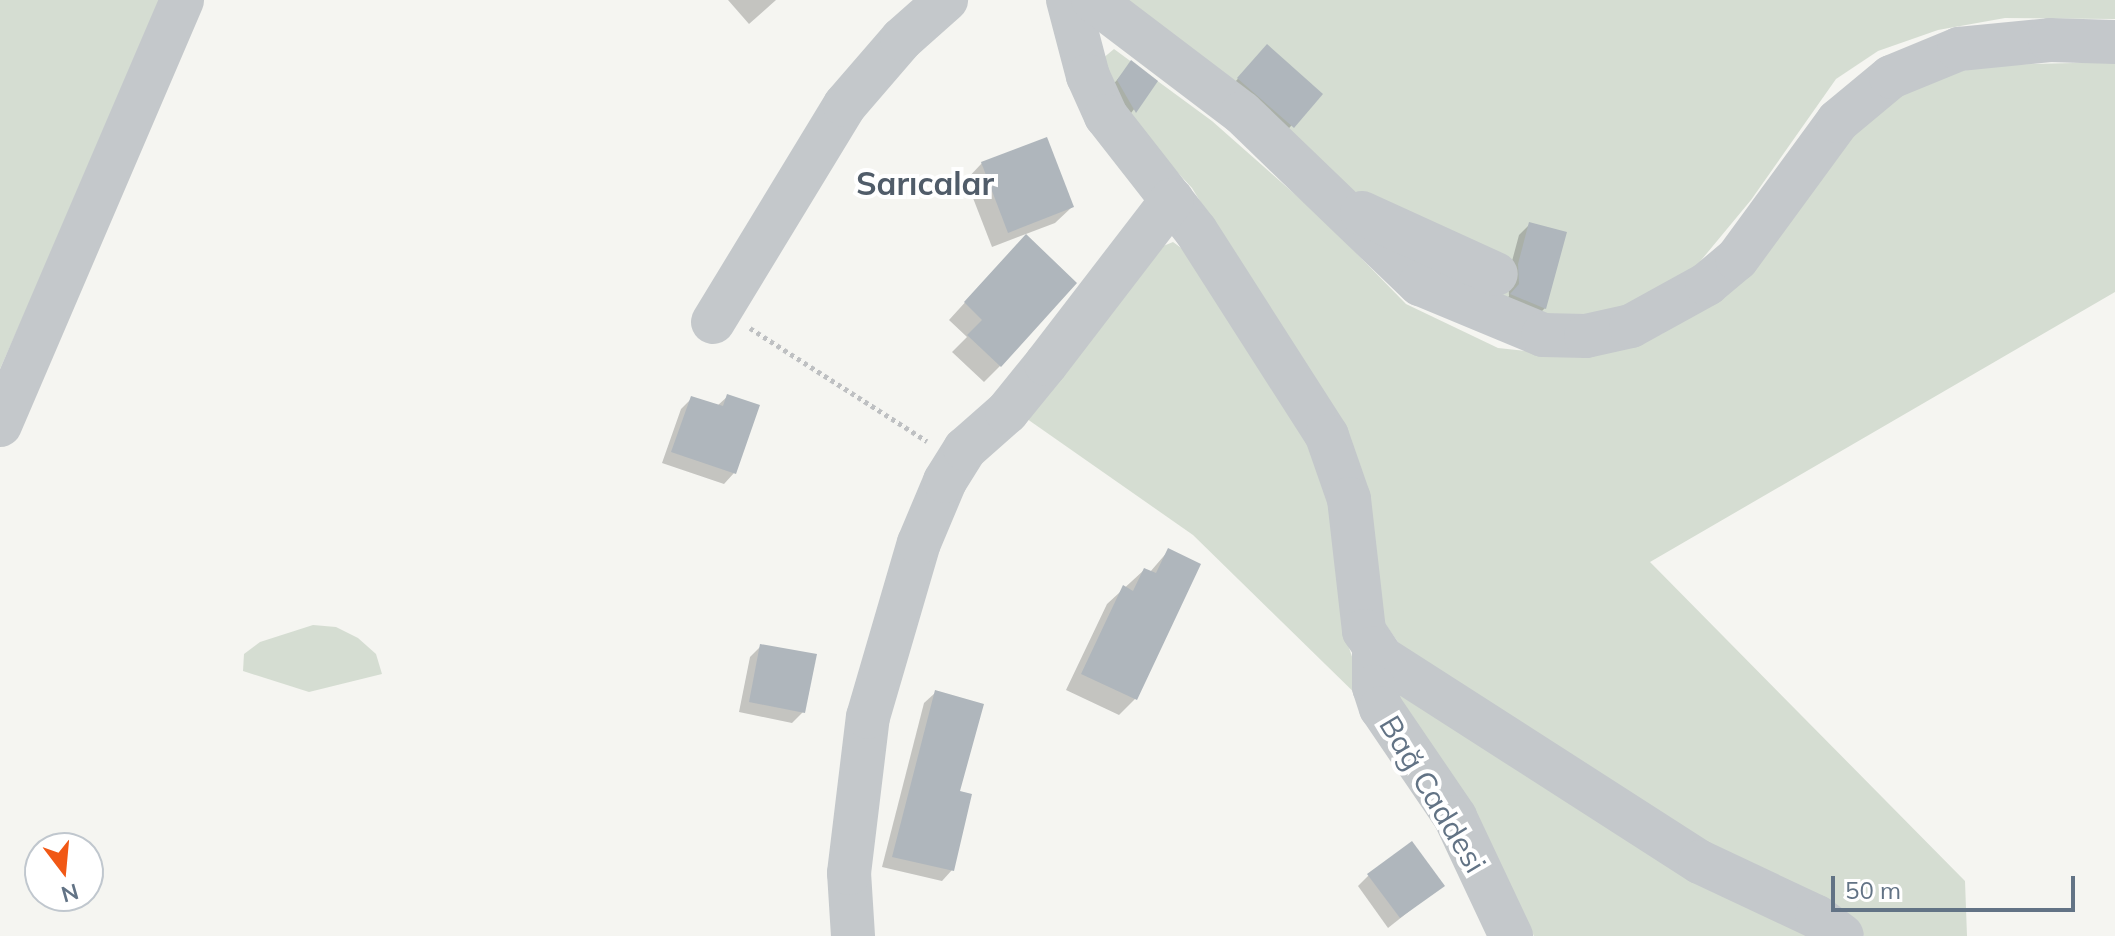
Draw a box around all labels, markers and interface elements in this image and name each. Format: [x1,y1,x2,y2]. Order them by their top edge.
district label: Sarıcalar [856,164,994,202]
street label: Bağ Caddesi [1372,709,1494,879]
north arrow [24,832,104,912]
scale bar [1835,860,2079,910]
text: 50 m [1845,875,1901,905]
text: N [58,877,82,909]

